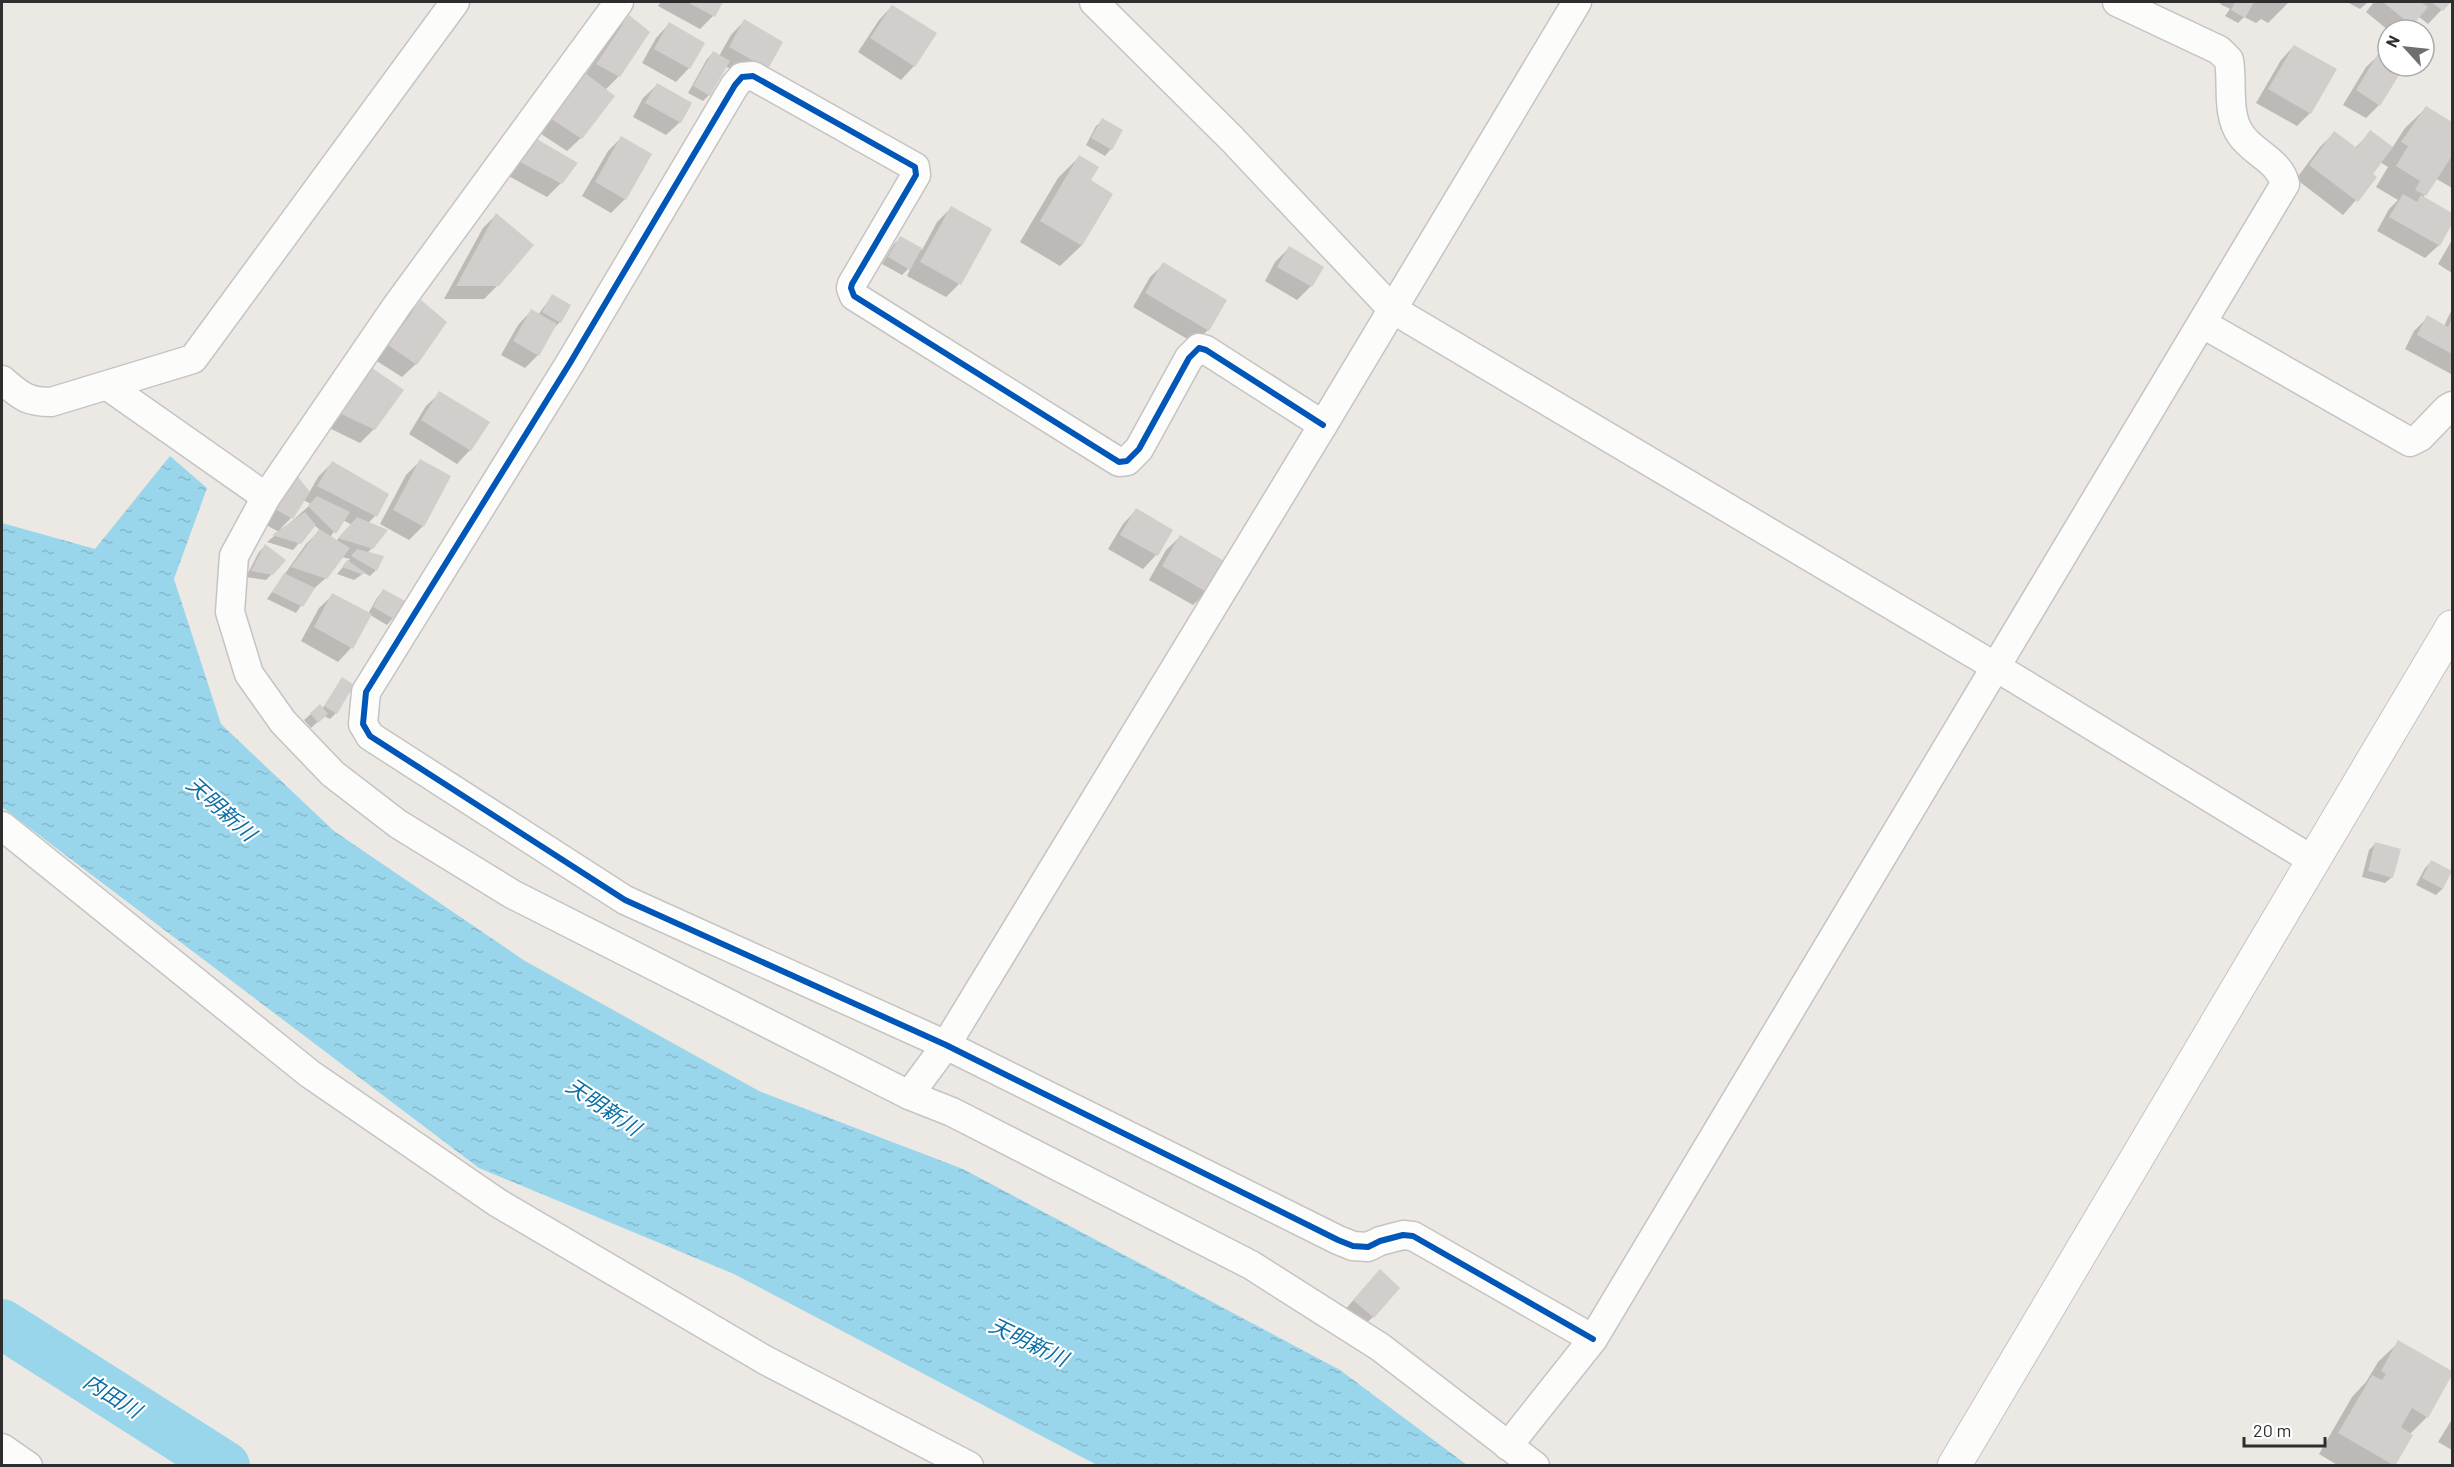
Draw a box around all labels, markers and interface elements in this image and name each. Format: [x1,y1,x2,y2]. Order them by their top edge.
north arrow [2376,18,2436,78]
text: N [2381,32,2403,50]
water label: 天明新川 [182,771,263,847]
water label: 天明新川 [562,1072,647,1141]
water label: 天明新川 [986,1311,1074,1372]
water label: 内田川 [80,1368,148,1423]
scale bar [2244,1410,2325,1448]
text: 20 m [2253,1419,2291,1441]

